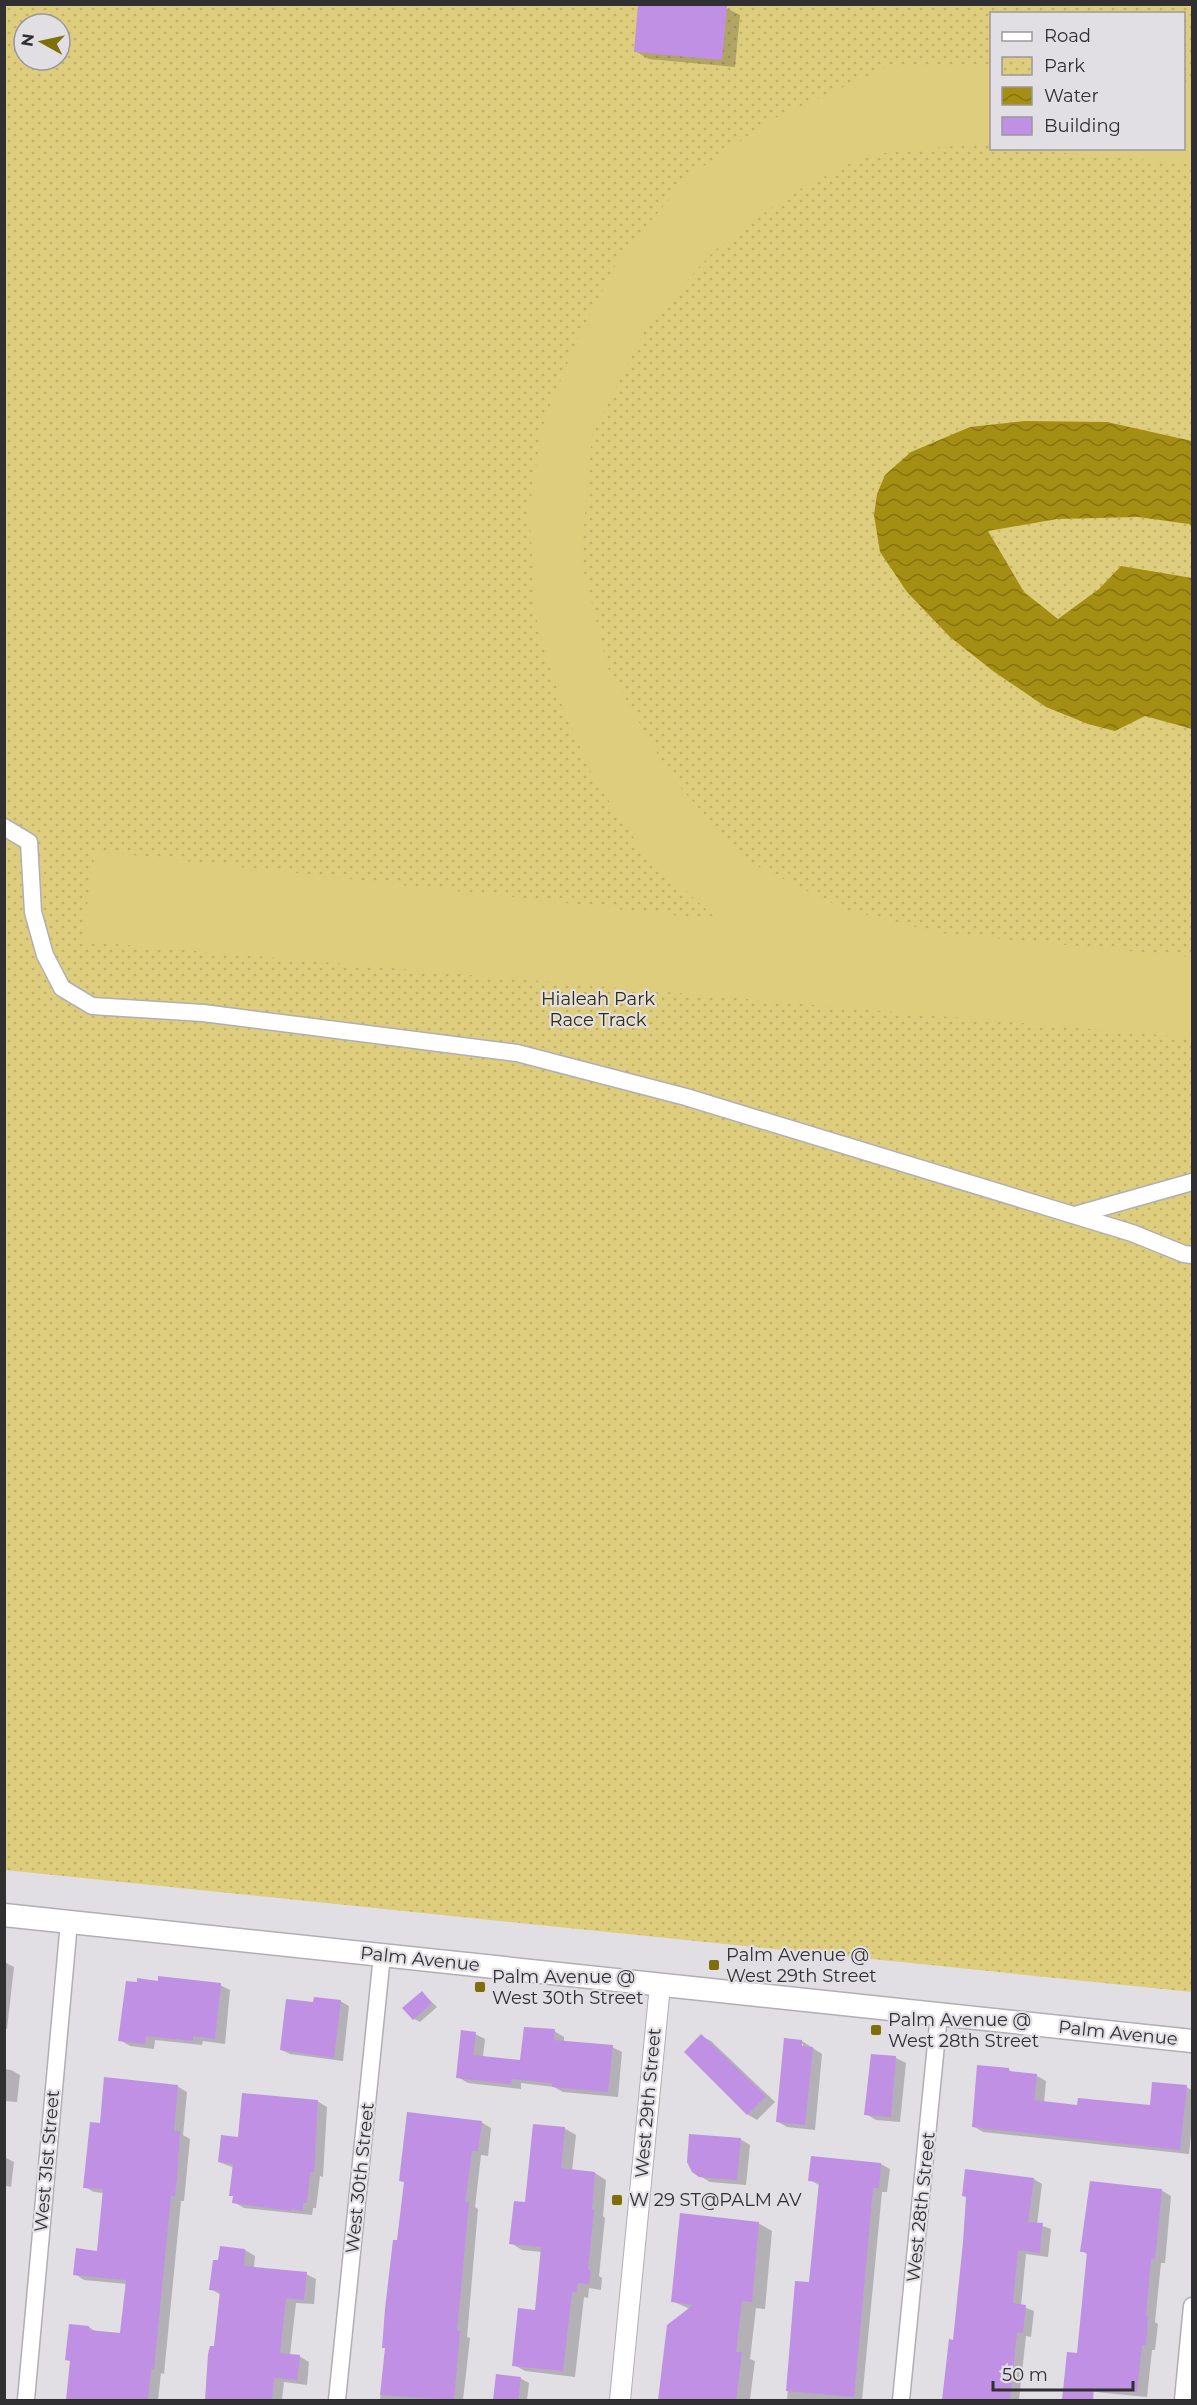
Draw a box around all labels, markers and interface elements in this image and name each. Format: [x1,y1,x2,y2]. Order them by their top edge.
north arrow [12,12,72,72]
legend [990,12,1185,150]
text: Road [1044,25,1091,47]
text: N [17,32,38,48]
text: Park [1044,55,1085,77]
text: Water [1044,85,1099,107]
text: Building [1044,115,1121,137]
park label: Hialeah Park Race Track [541,988,655,1031]
street label: Palm Avenue [359,1942,481,1976]
place label: Palm Avenue @ West 29th Street [726,1944,877,1987]
marker: Palm Avenue @ West 29th Street [707,1958,721,1972]
place label: Palm Avenue @ West 30th Street [492,1966,644,2009]
marker: Palm Avenue @ West 30th Street [473,1980,487,1994]
place label: Palm Avenue @ West 28th Street [888,2009,1039,2052]
street label: Palm Avenue [1057,2016,1179,2050]
marker: Palm Avenue @ West 28th Street [869,2023,883,2037]
street label: West 29th Street [630,2027,666,2179]
street label: West 31st Street [30,2089,64,2233]
street label: West 30th Street [341,2101,379,2255]
street label: West 28th Street [902,2131,940,2283]
place label: W 29 ST@PALM AV [629,2189,802,2211]
marker: W 29 ST@PALM AV [610,2193,624,2207]
scale bar [993,2354,1132,2392]
text: 50 m [1002,2364,1048,2386]

